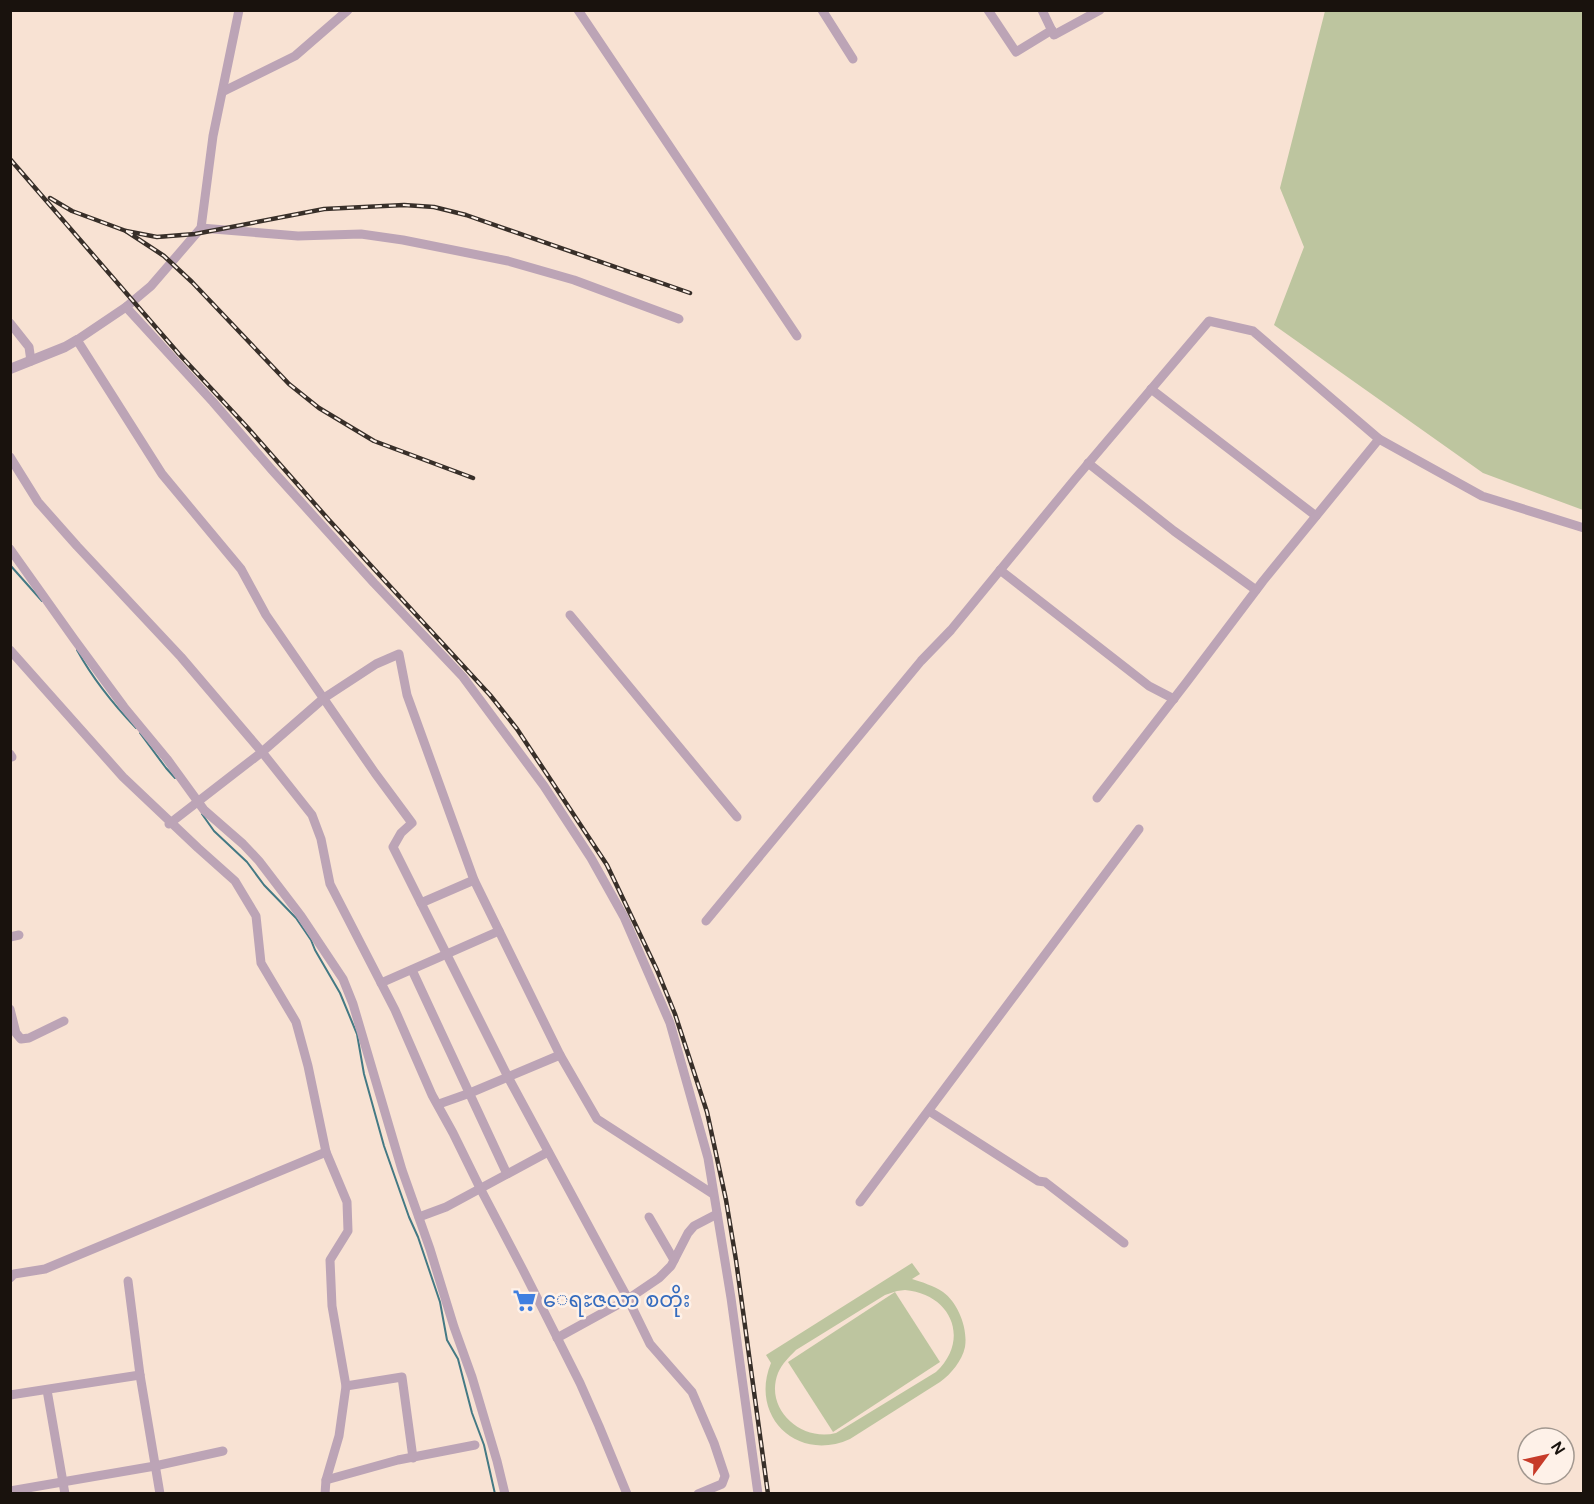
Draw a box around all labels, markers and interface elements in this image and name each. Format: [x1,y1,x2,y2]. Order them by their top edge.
place label: ေရႊဇလာ စတိုး [543,1284,690,1317]
supermarket icon: ေရႊဇလာ စတိုး [512,1287,538,1313]
north arrow [1516,1426,1576,1486]
text: N [1546,1437,1570,1459]

